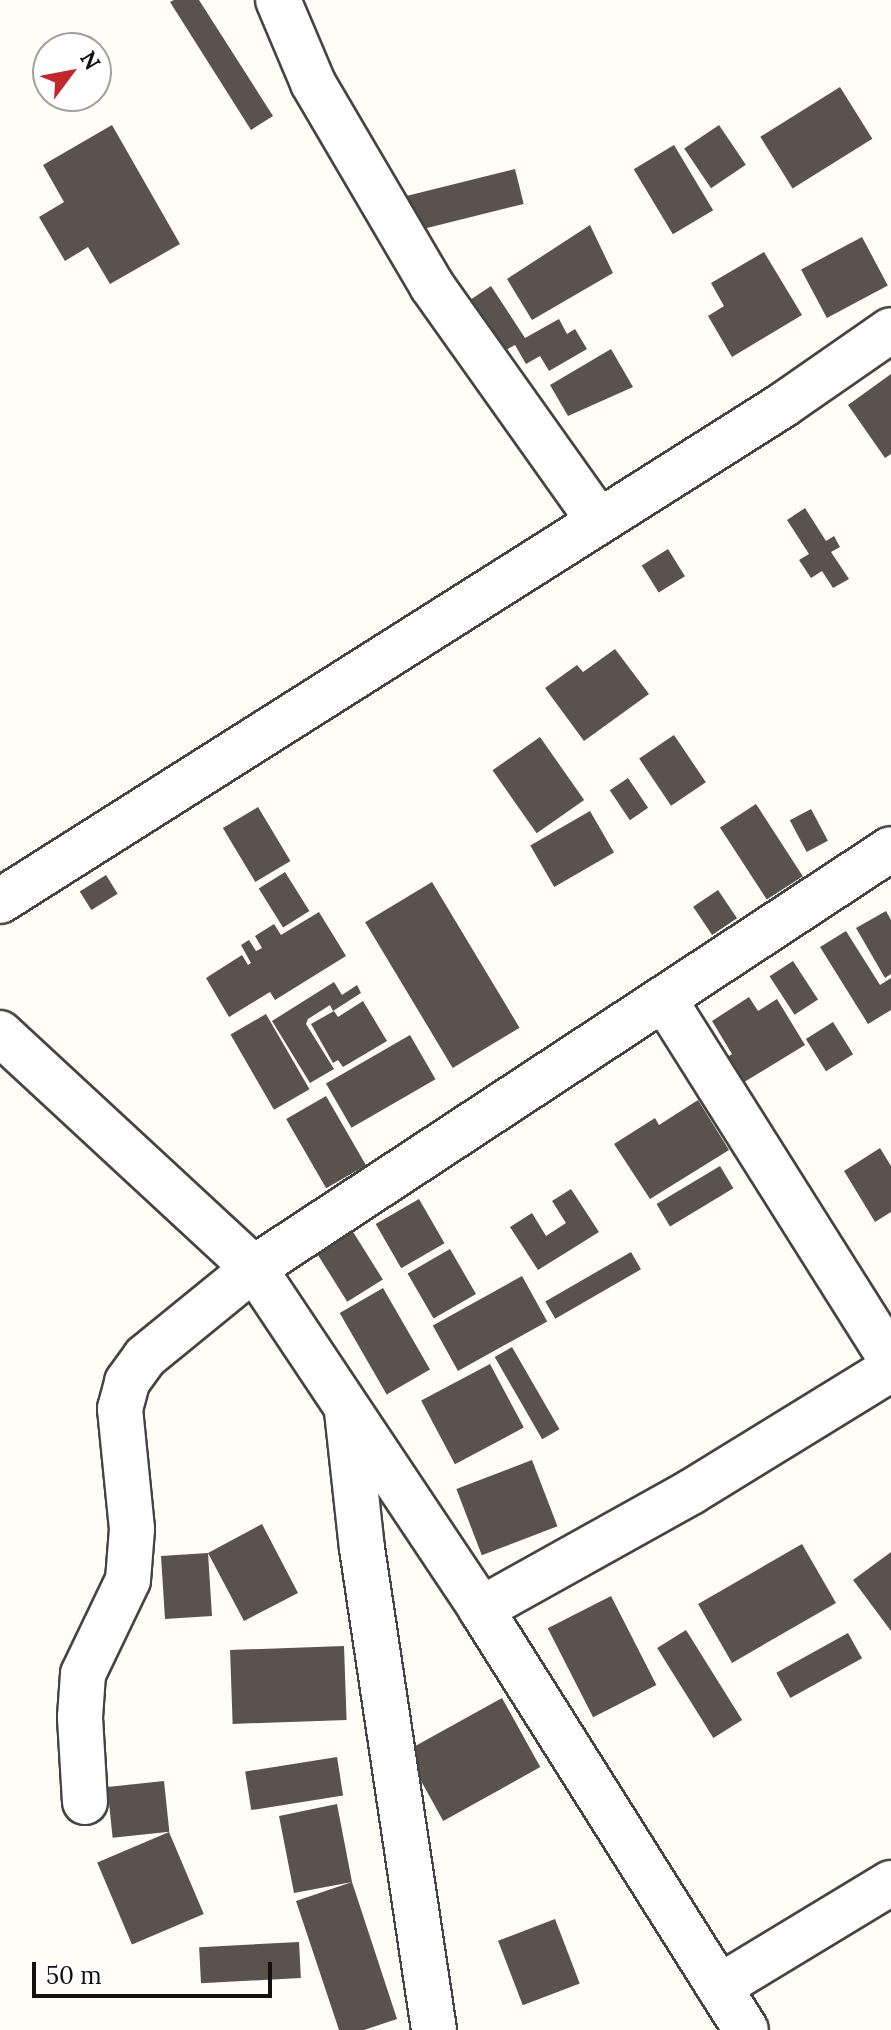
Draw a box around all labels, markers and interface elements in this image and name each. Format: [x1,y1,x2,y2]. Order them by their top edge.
north arrow [32,32,112,112]
text: N [74,46,107,75]
scale bar [36,1946,276,1996]
text: 50 m [46,1960,102,1991]

